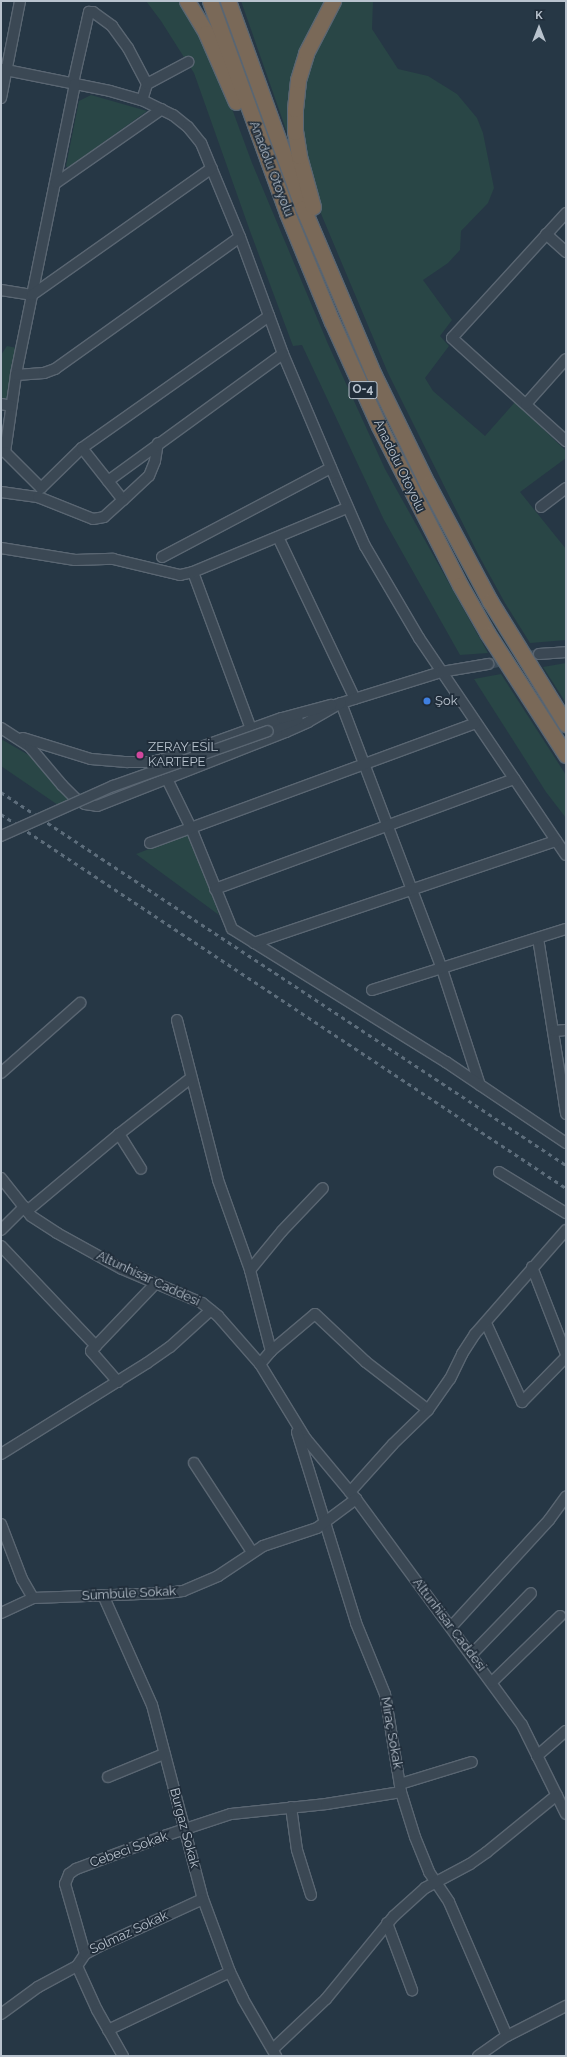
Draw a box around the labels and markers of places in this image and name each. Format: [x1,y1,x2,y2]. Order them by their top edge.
place label: Şok [435,693,458,709]
marker: Şok [422,696,432,706]
place label: ZERAY ESİL KARTEPE [148,740,219,771]
marker: ZERAY ESİL KARTEPE [135,750,145,760]

